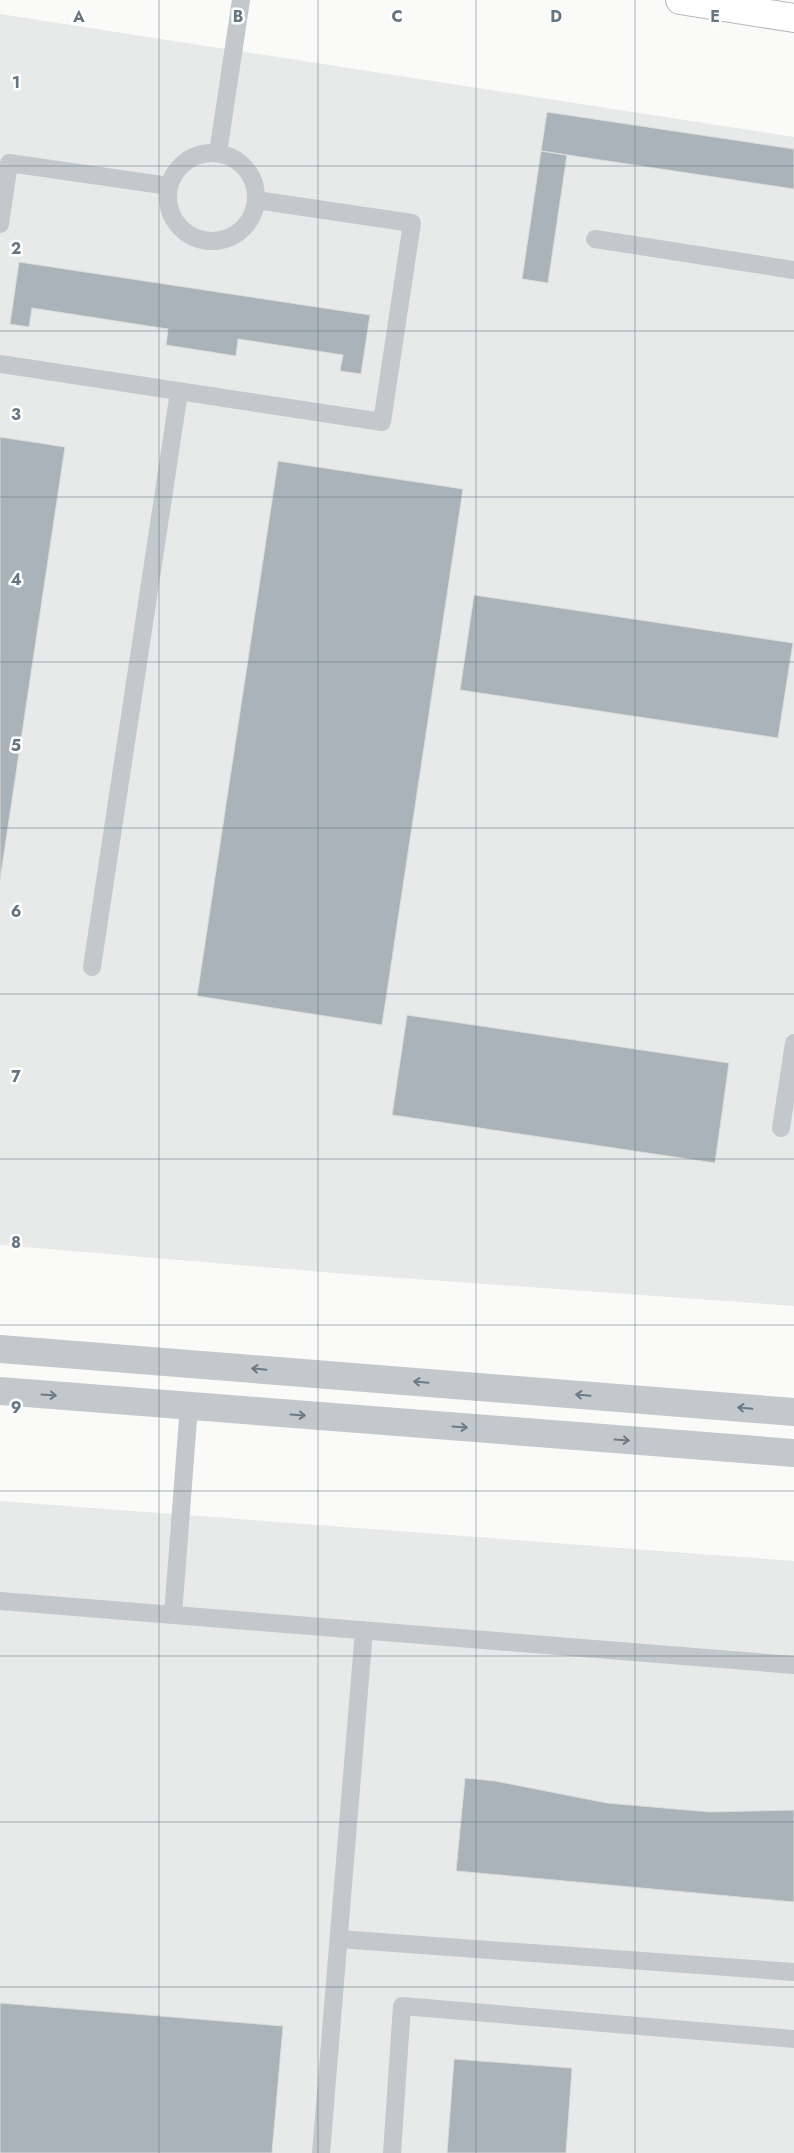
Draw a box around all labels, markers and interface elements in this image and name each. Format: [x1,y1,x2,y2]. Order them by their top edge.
text: A [72,5,85,28]
text: B [233,5,243,28]
text: C [391,5,403,28]
text: D [550,5,562,28]
text: E [710,5,720,28]
text: 1 [12,71,20,94]
text: 2 [11,237,21,260]
text: 3 [11,403,21,426]
text: 4 [10,568,22,591]
text: 5 [11,734,21,757]
text: 6 [11,900,21,923]
text: 7 [11,1065,21,1088]
text: 8 [11,1231,21,1254]
one-way arrow [252,1365,268,1374]
one-way arrow [414,1378,430,1387]
one-way arrow [40,1390,56,1400]
one-way arrow [576,1391,592,1400]
text: 9 [11,1396,21,1419]
one-way arrow [738,1403,754,1413]
one-way arrow [290,1410,306,1419]
one-way arrow [452,1423,468,1432]
one-way arrow [614,1435,630,1445]

